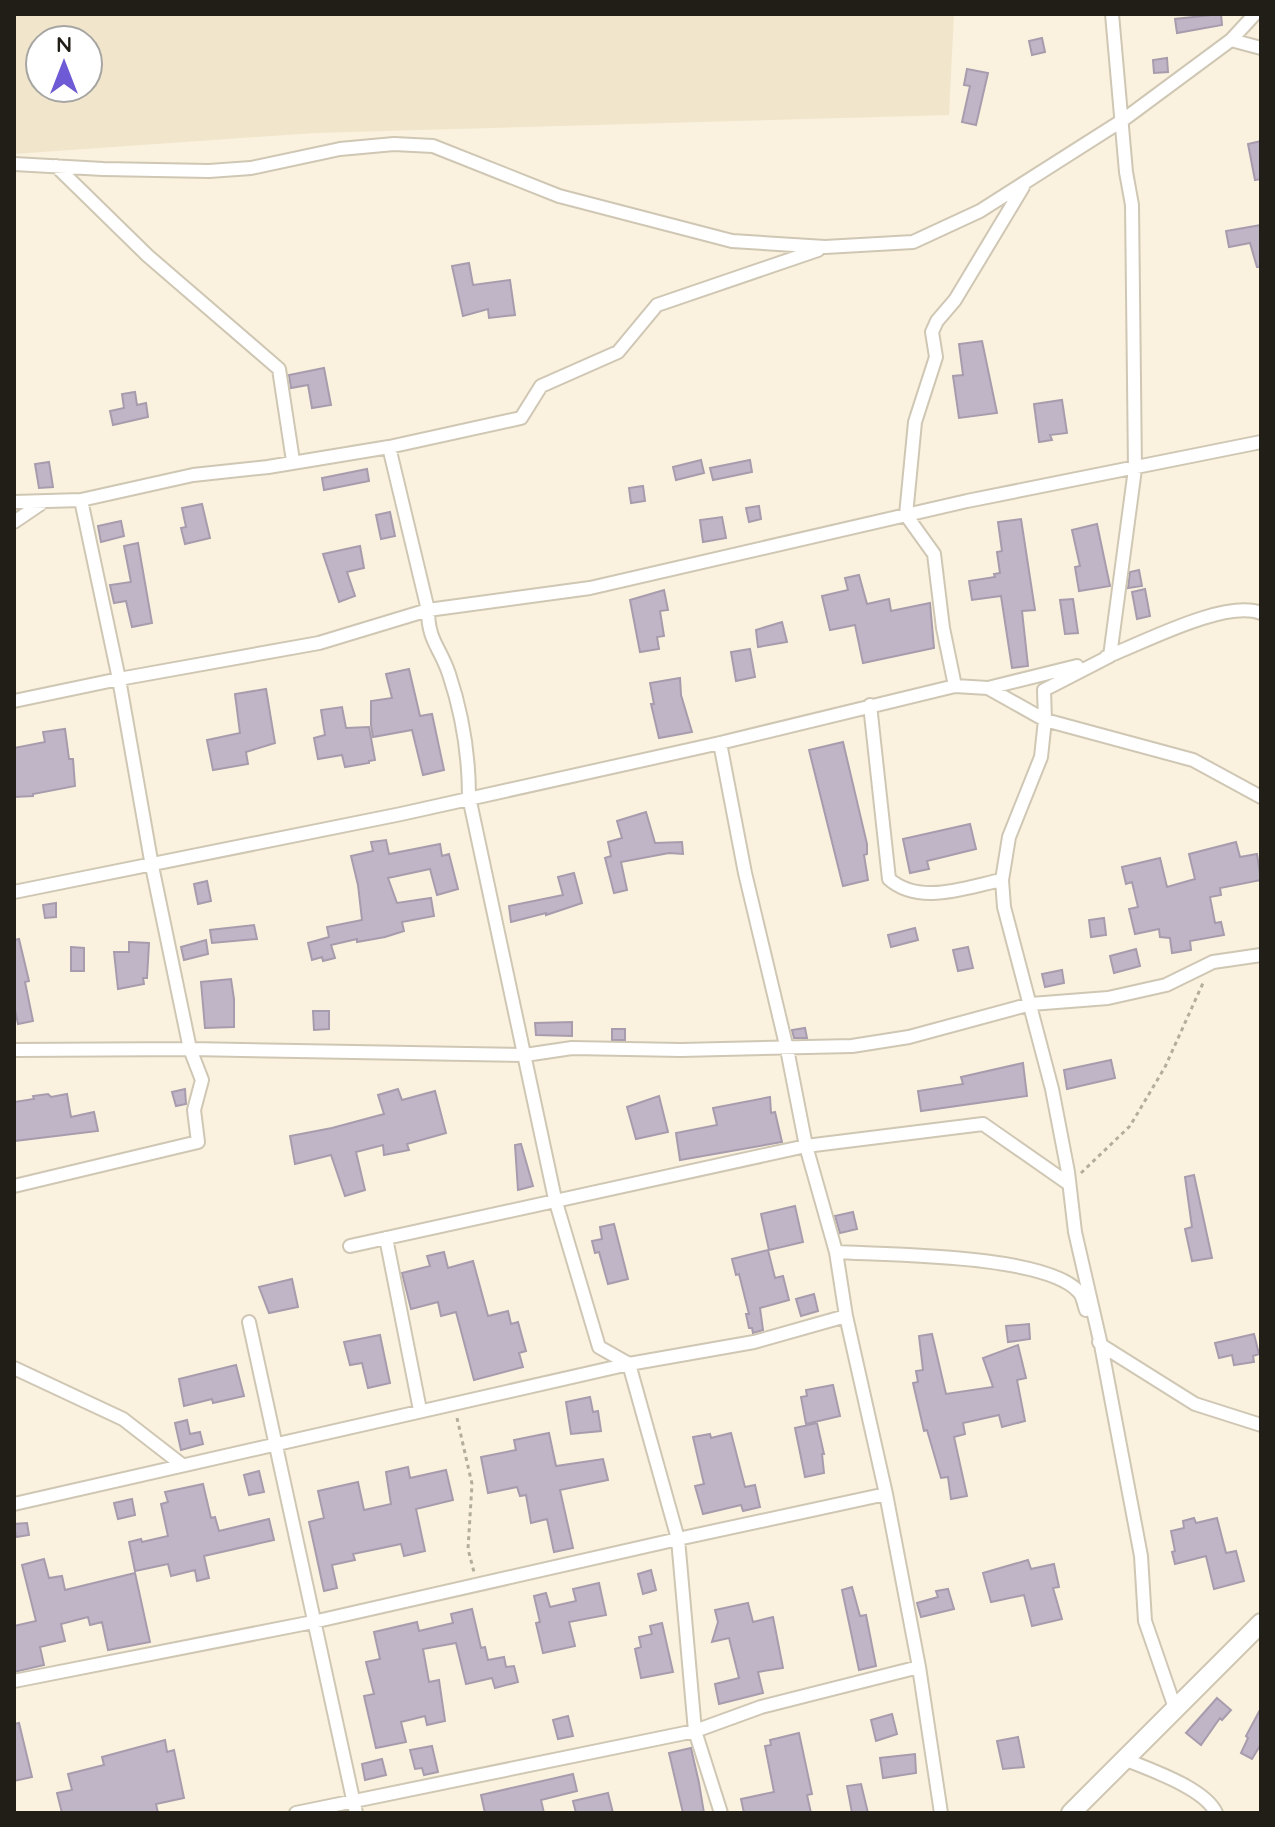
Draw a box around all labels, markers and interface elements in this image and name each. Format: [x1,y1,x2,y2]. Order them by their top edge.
north arrow [24,24,104,104]
text: N [56,30,72,58]

